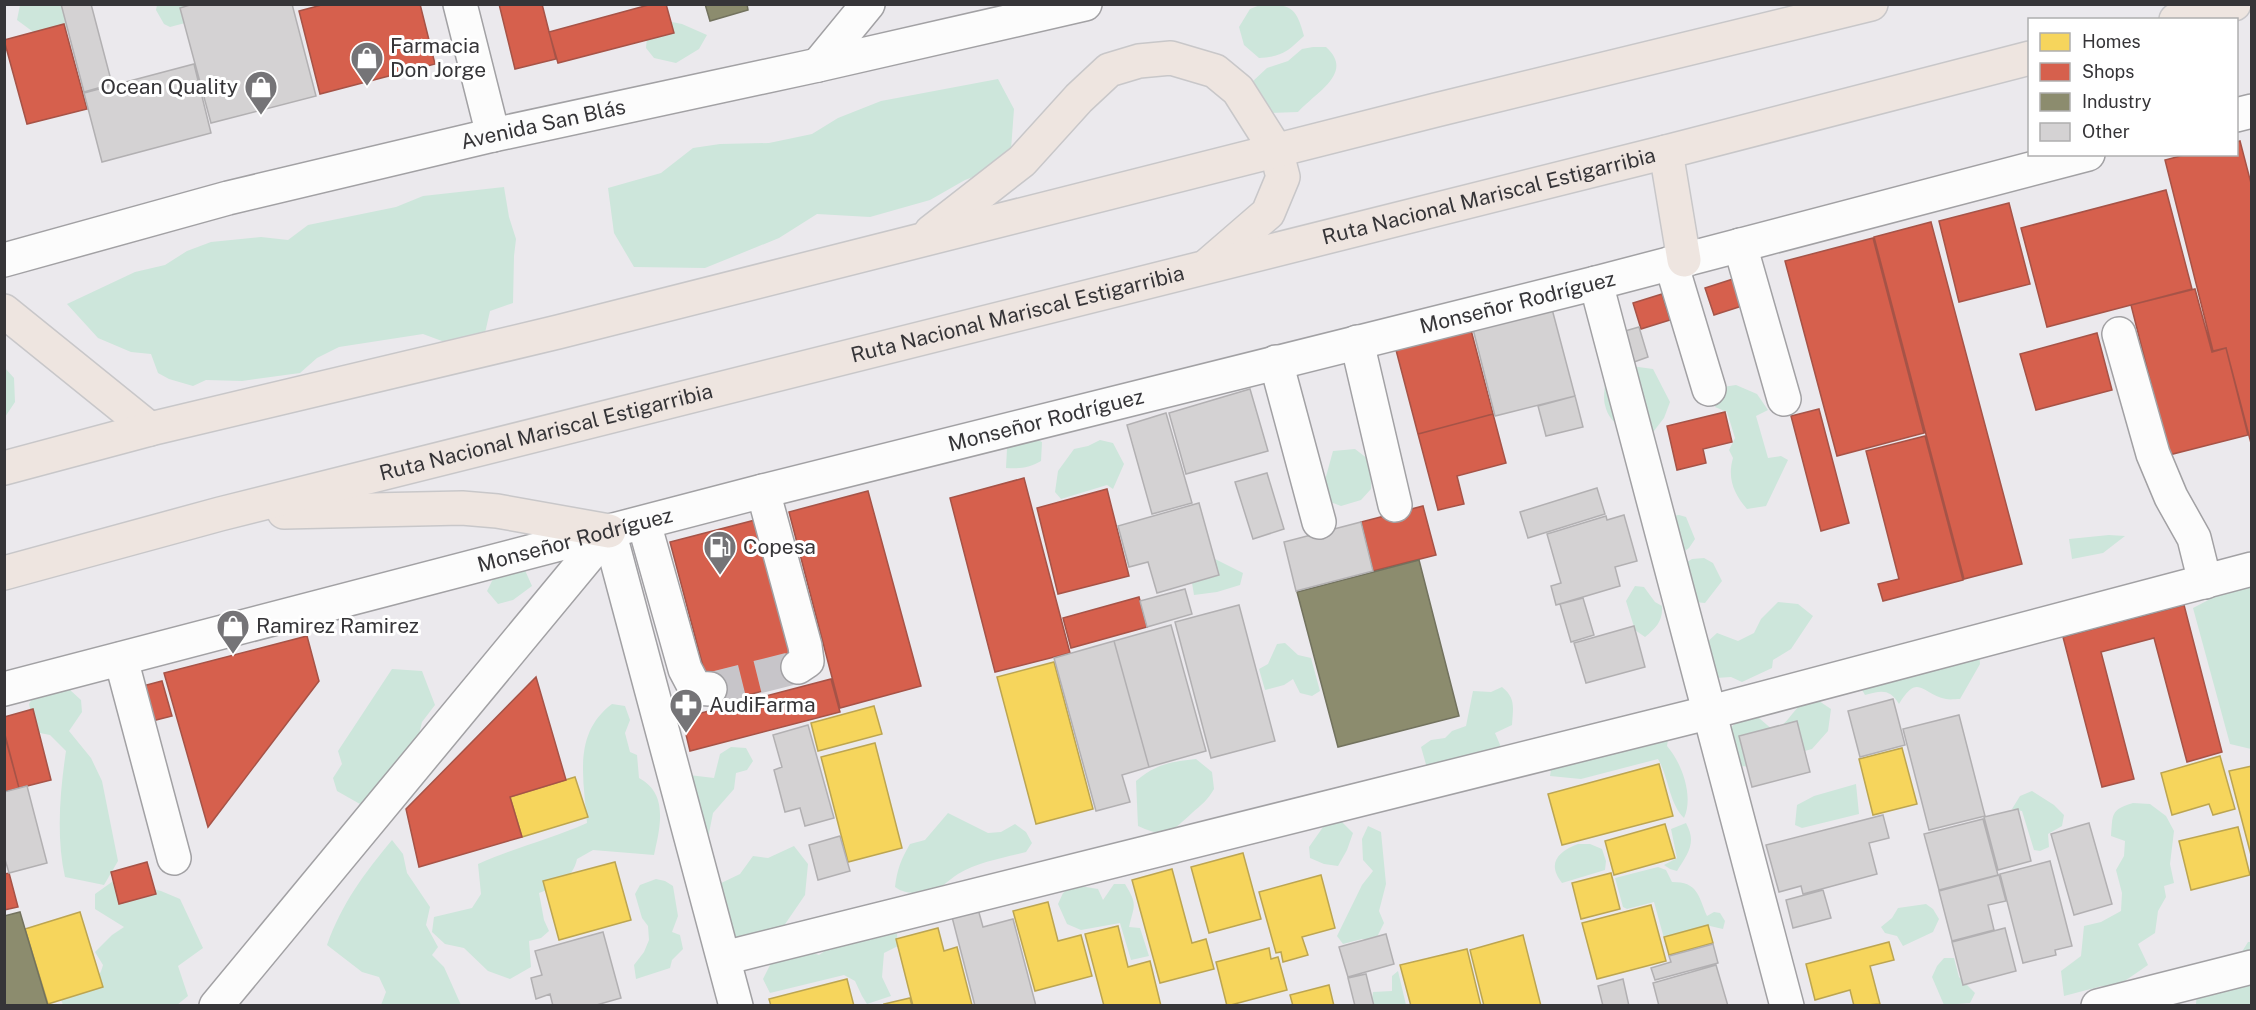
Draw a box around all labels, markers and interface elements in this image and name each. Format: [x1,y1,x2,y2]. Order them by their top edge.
legend [2028,18,2238,156]
text: Homes [2082,31,2141,52]
place label: Farmacia Don Jorge [390,33,486,82]
shop icon: Farmacia Don Jorge [349,40,385,87]
text: Shops [2082,61,2134,82]
shop icon: Ocean Quality [243,69,279,116]
place label: Ocean Quality [100,74,238,99]
text: Industry [2082,91,2152,112]
street label: Avenida San Blás [458,94,628,154]
text: Other [2082,121,2130,142]
street label: Ruta Nacional Mariscal Estigarribia [1320,142,1658,250]
street label: Ruta Nacional Mariscal Estigarribia [848,260,1187,368]
street label: Monseñor Rodríguez [1417,266,1618,339]
street label: Ruta Nacional Mariscal Estigarribia [377,378,715,486]
street label: Monseñor Rodríguez [945,383,1146,456]
street label: Monseñor Rodríguez [475,502,675,577]
fuel station icon: Copesa [702,529,738,576]
place label: Copesa [743,534,816,559]
shop icon: Ramirez Ramirez [215,608,251,655]
place label: Ramirez Ramirez [256,613,419,638]
pharmacy icon: AudiFarma [668,687,704,734]
place label: AudiFarma [709,692,816,717]

